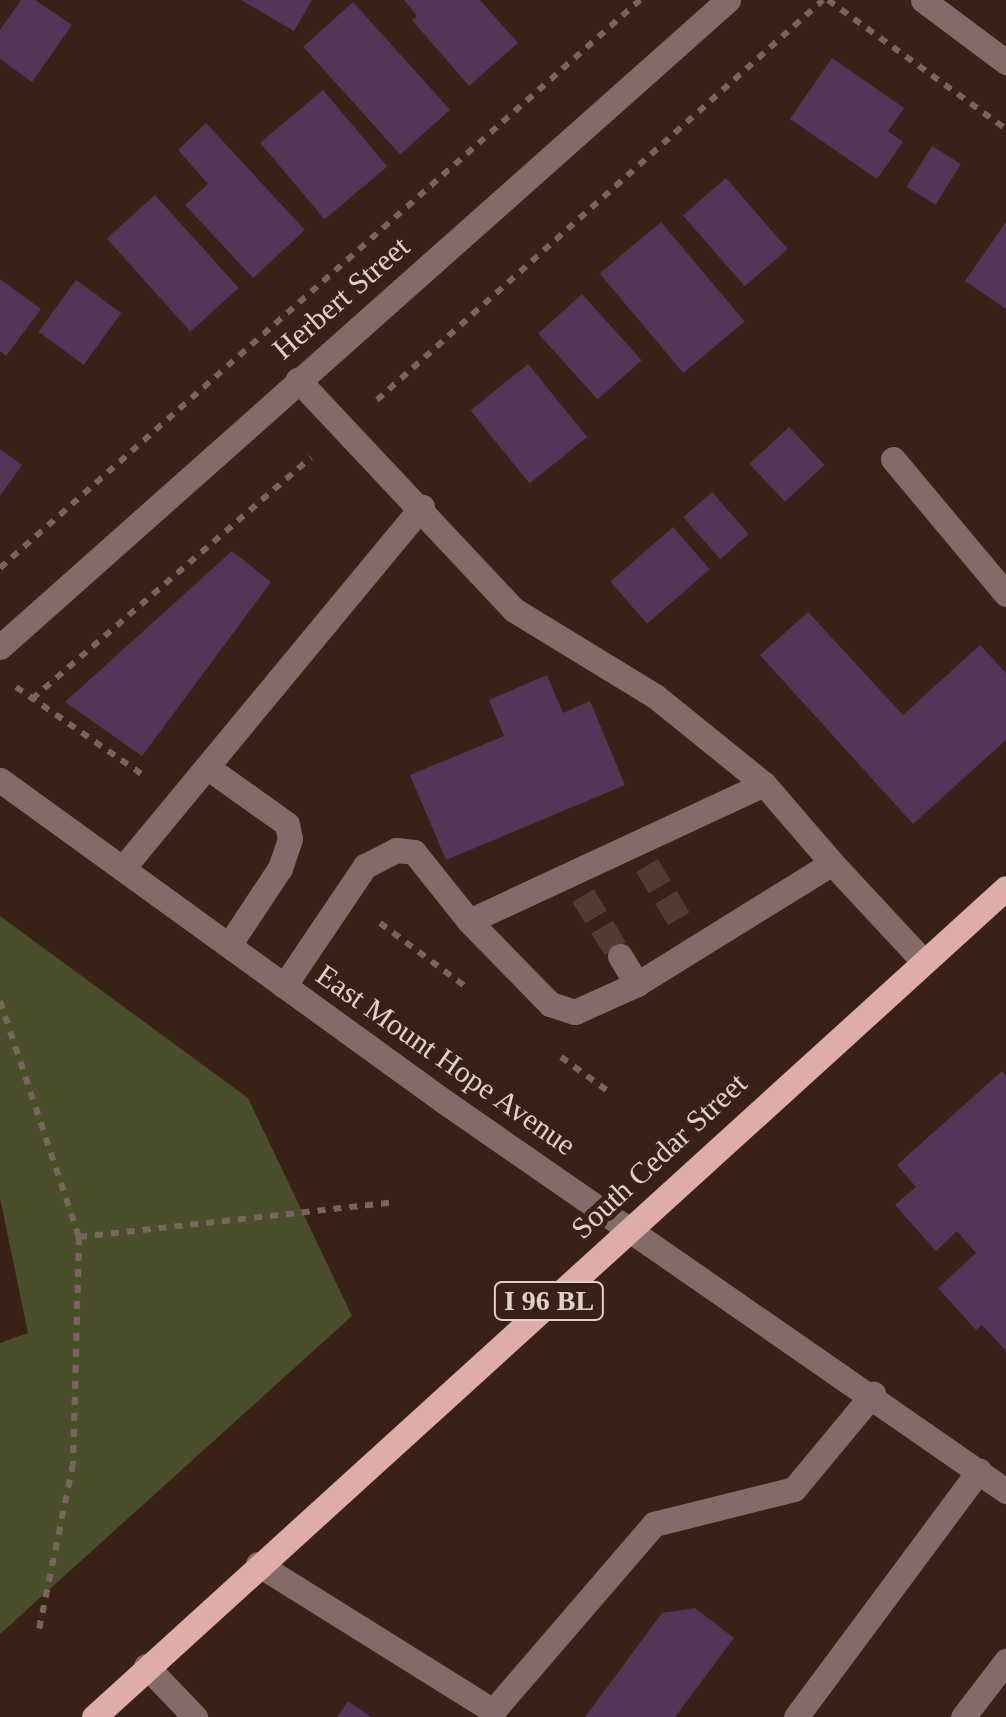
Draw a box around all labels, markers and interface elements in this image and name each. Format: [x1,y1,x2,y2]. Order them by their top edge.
street label: Herbert Street [265,229,417,367]
street label: East Mount Hope Avenue [309,956,583,1164]
street label: South Cedar Street [564,1066,754,1246]
road number: I 96 BL [492,1278,606,1324]

